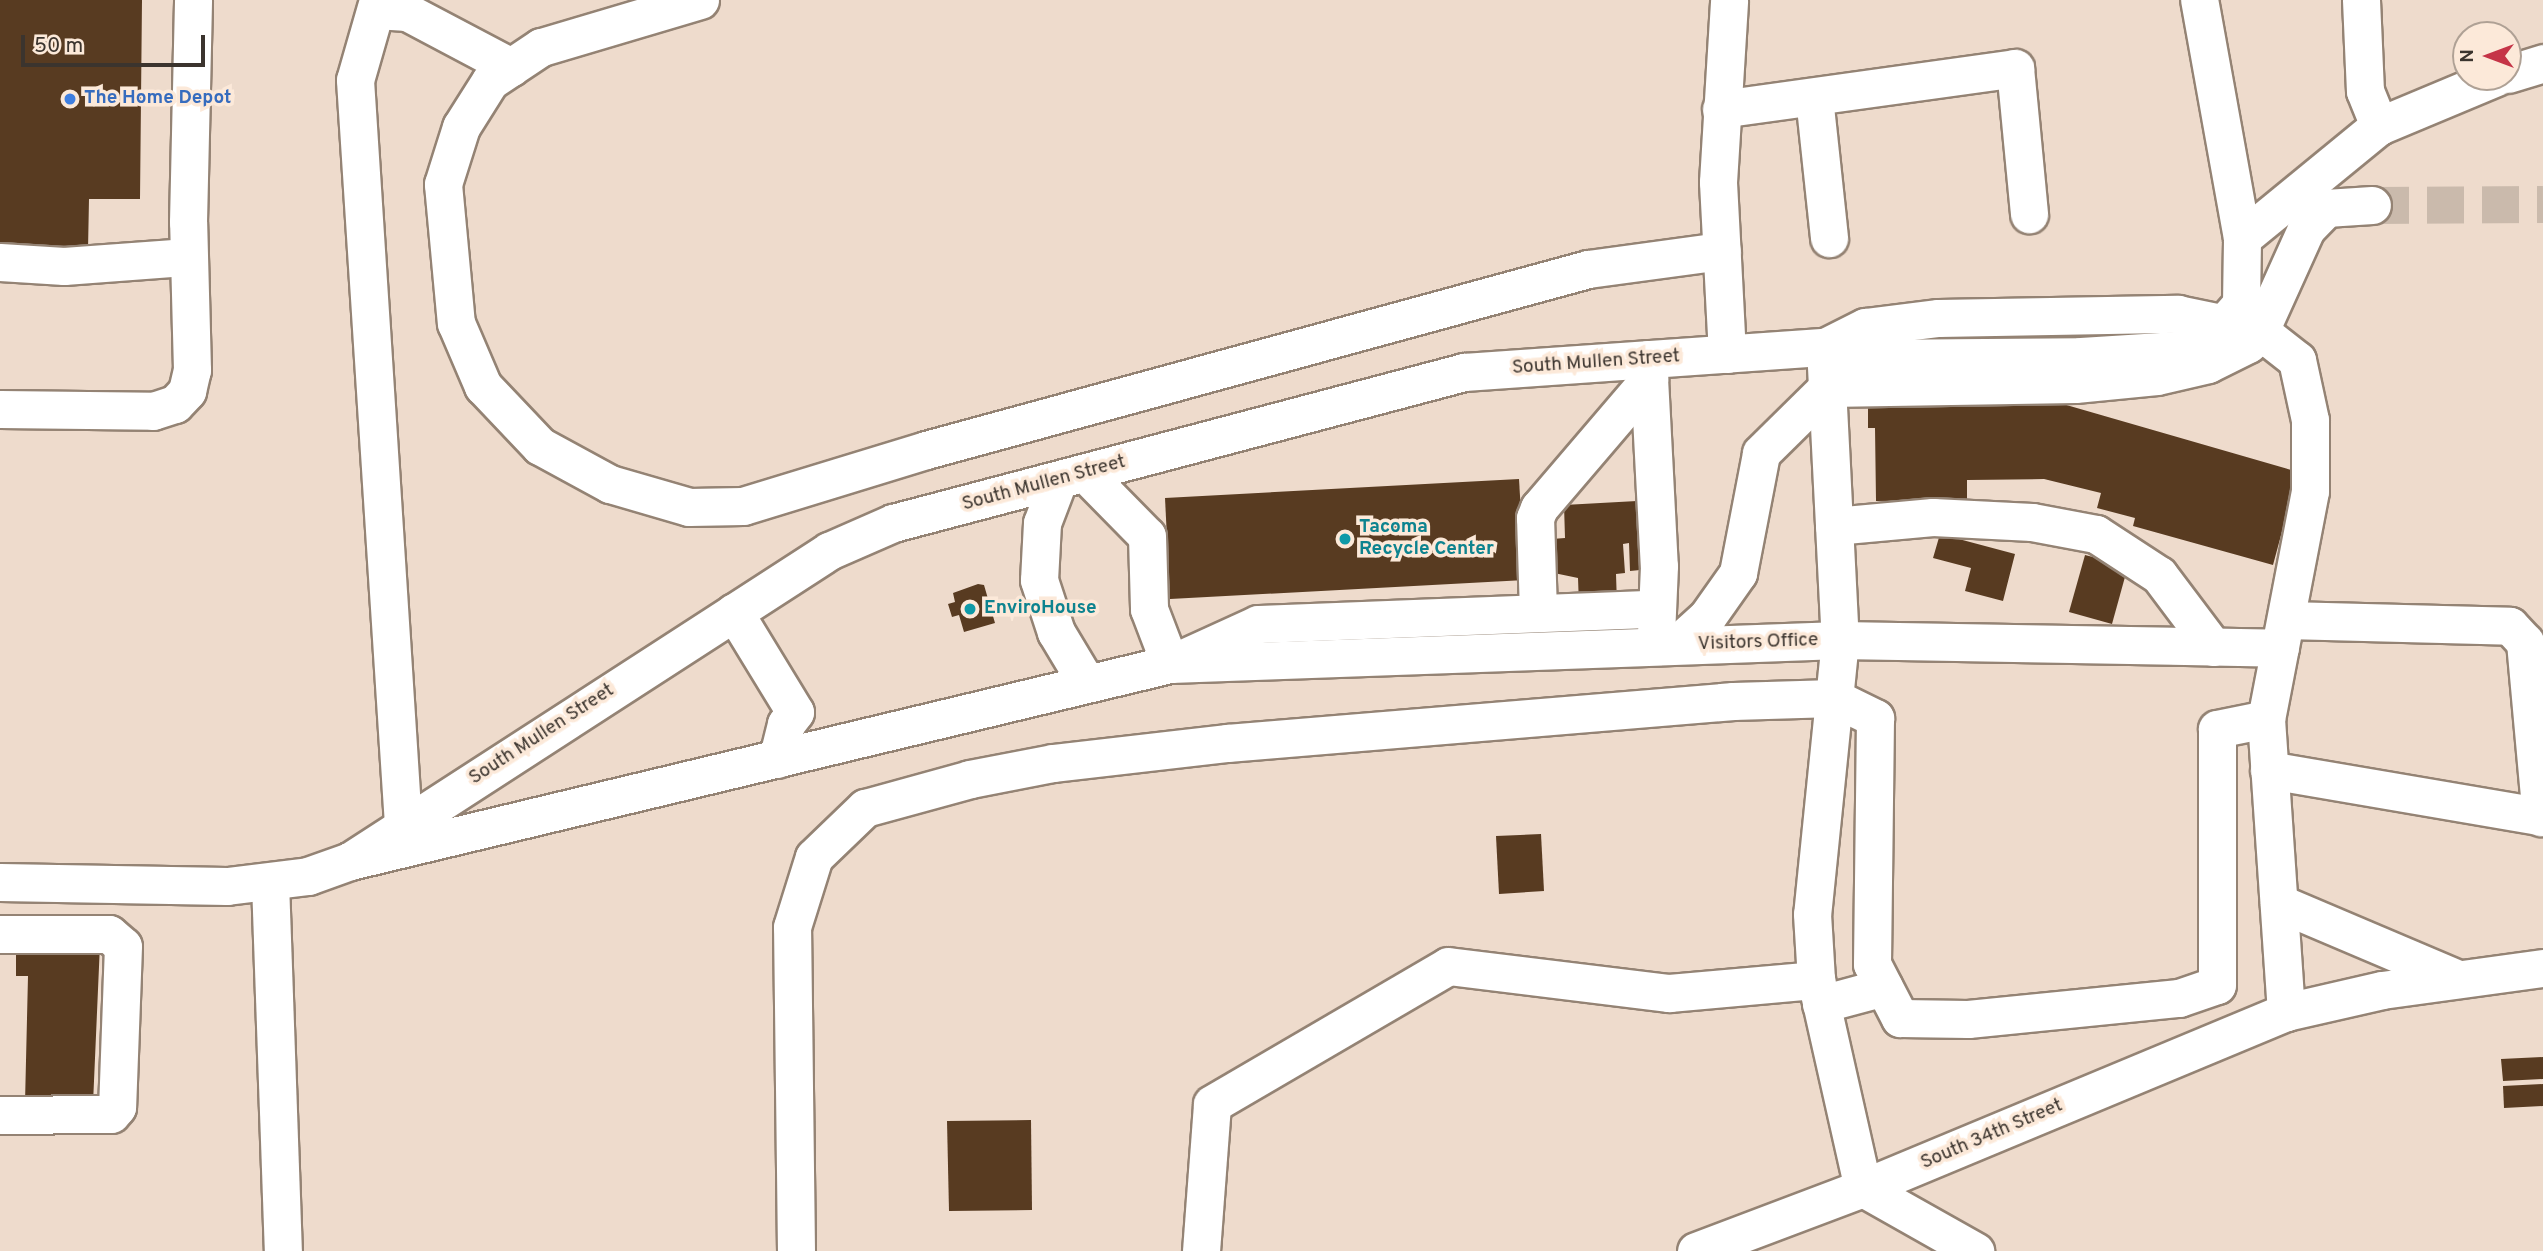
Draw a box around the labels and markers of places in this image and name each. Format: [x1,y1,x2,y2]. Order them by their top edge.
place label: The Home Depot [84,88,231,110]
marker: The Home Depot [62,91,78,107]
place label: Tacoma Recycle Center [1359,517,1494,561]
marker: Tacoma Recycle Center [1337,531,1353,547]
place label: EnviroHouse [984,598,1096,620]
marker: EnviroHouse [962,601,978,617]

